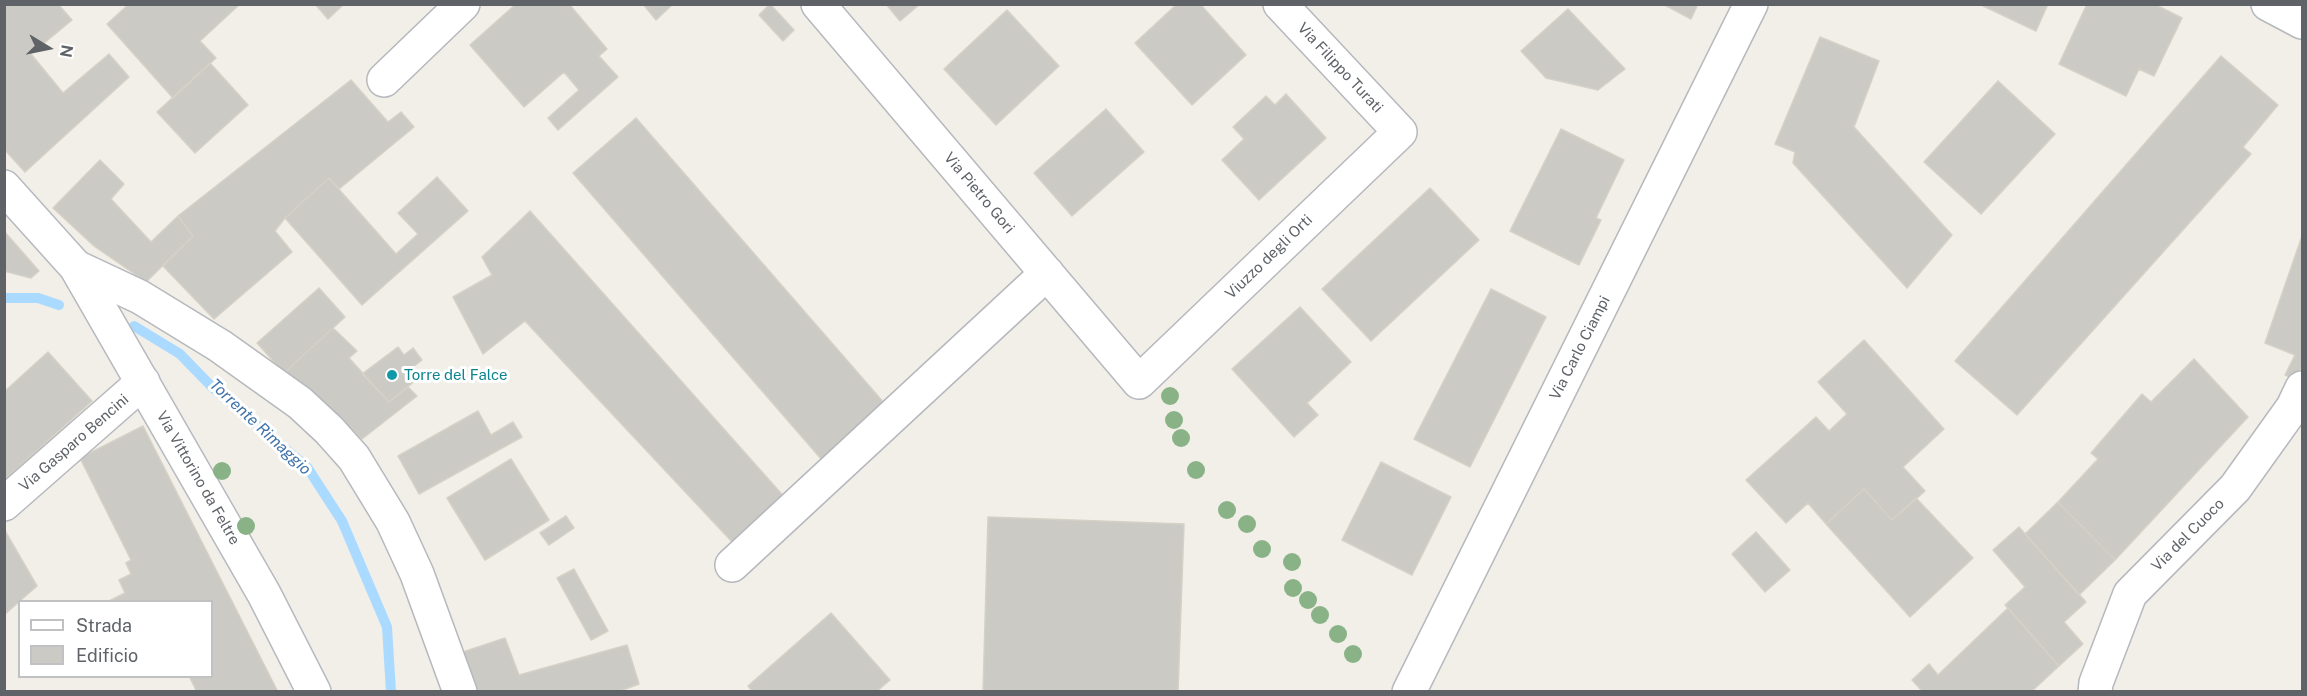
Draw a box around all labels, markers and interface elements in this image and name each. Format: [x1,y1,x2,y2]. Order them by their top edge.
north arrow [18,18,78,78]
street label: Via Filippo Turati [1294,19,1386,117]
text: N [56,43,77,59]
street label: Via Pietro Gori [940,149,1018,237]
street label: Viuzzo degli Orti [1222,211,1316,303]
street label: Via Carlo Ciampi [1546,293,1614,403]
place label: Torre del Falce [404,366,508,384]
marker: Torre del Falce [385,368,399,382]
water label: Torrente Rimaggio [205,375,315,479]
street label: Via Gasparo Bencini [16,391,132,495]
street label: Via Vittorino da Feltre [152,408,244,548]
street label: Via del Cuoco [2148,495,2228,575]
legend [18,600,213,678]
text: Strada [76,615,132,636]
text: Edificio [76,645,138,666]

